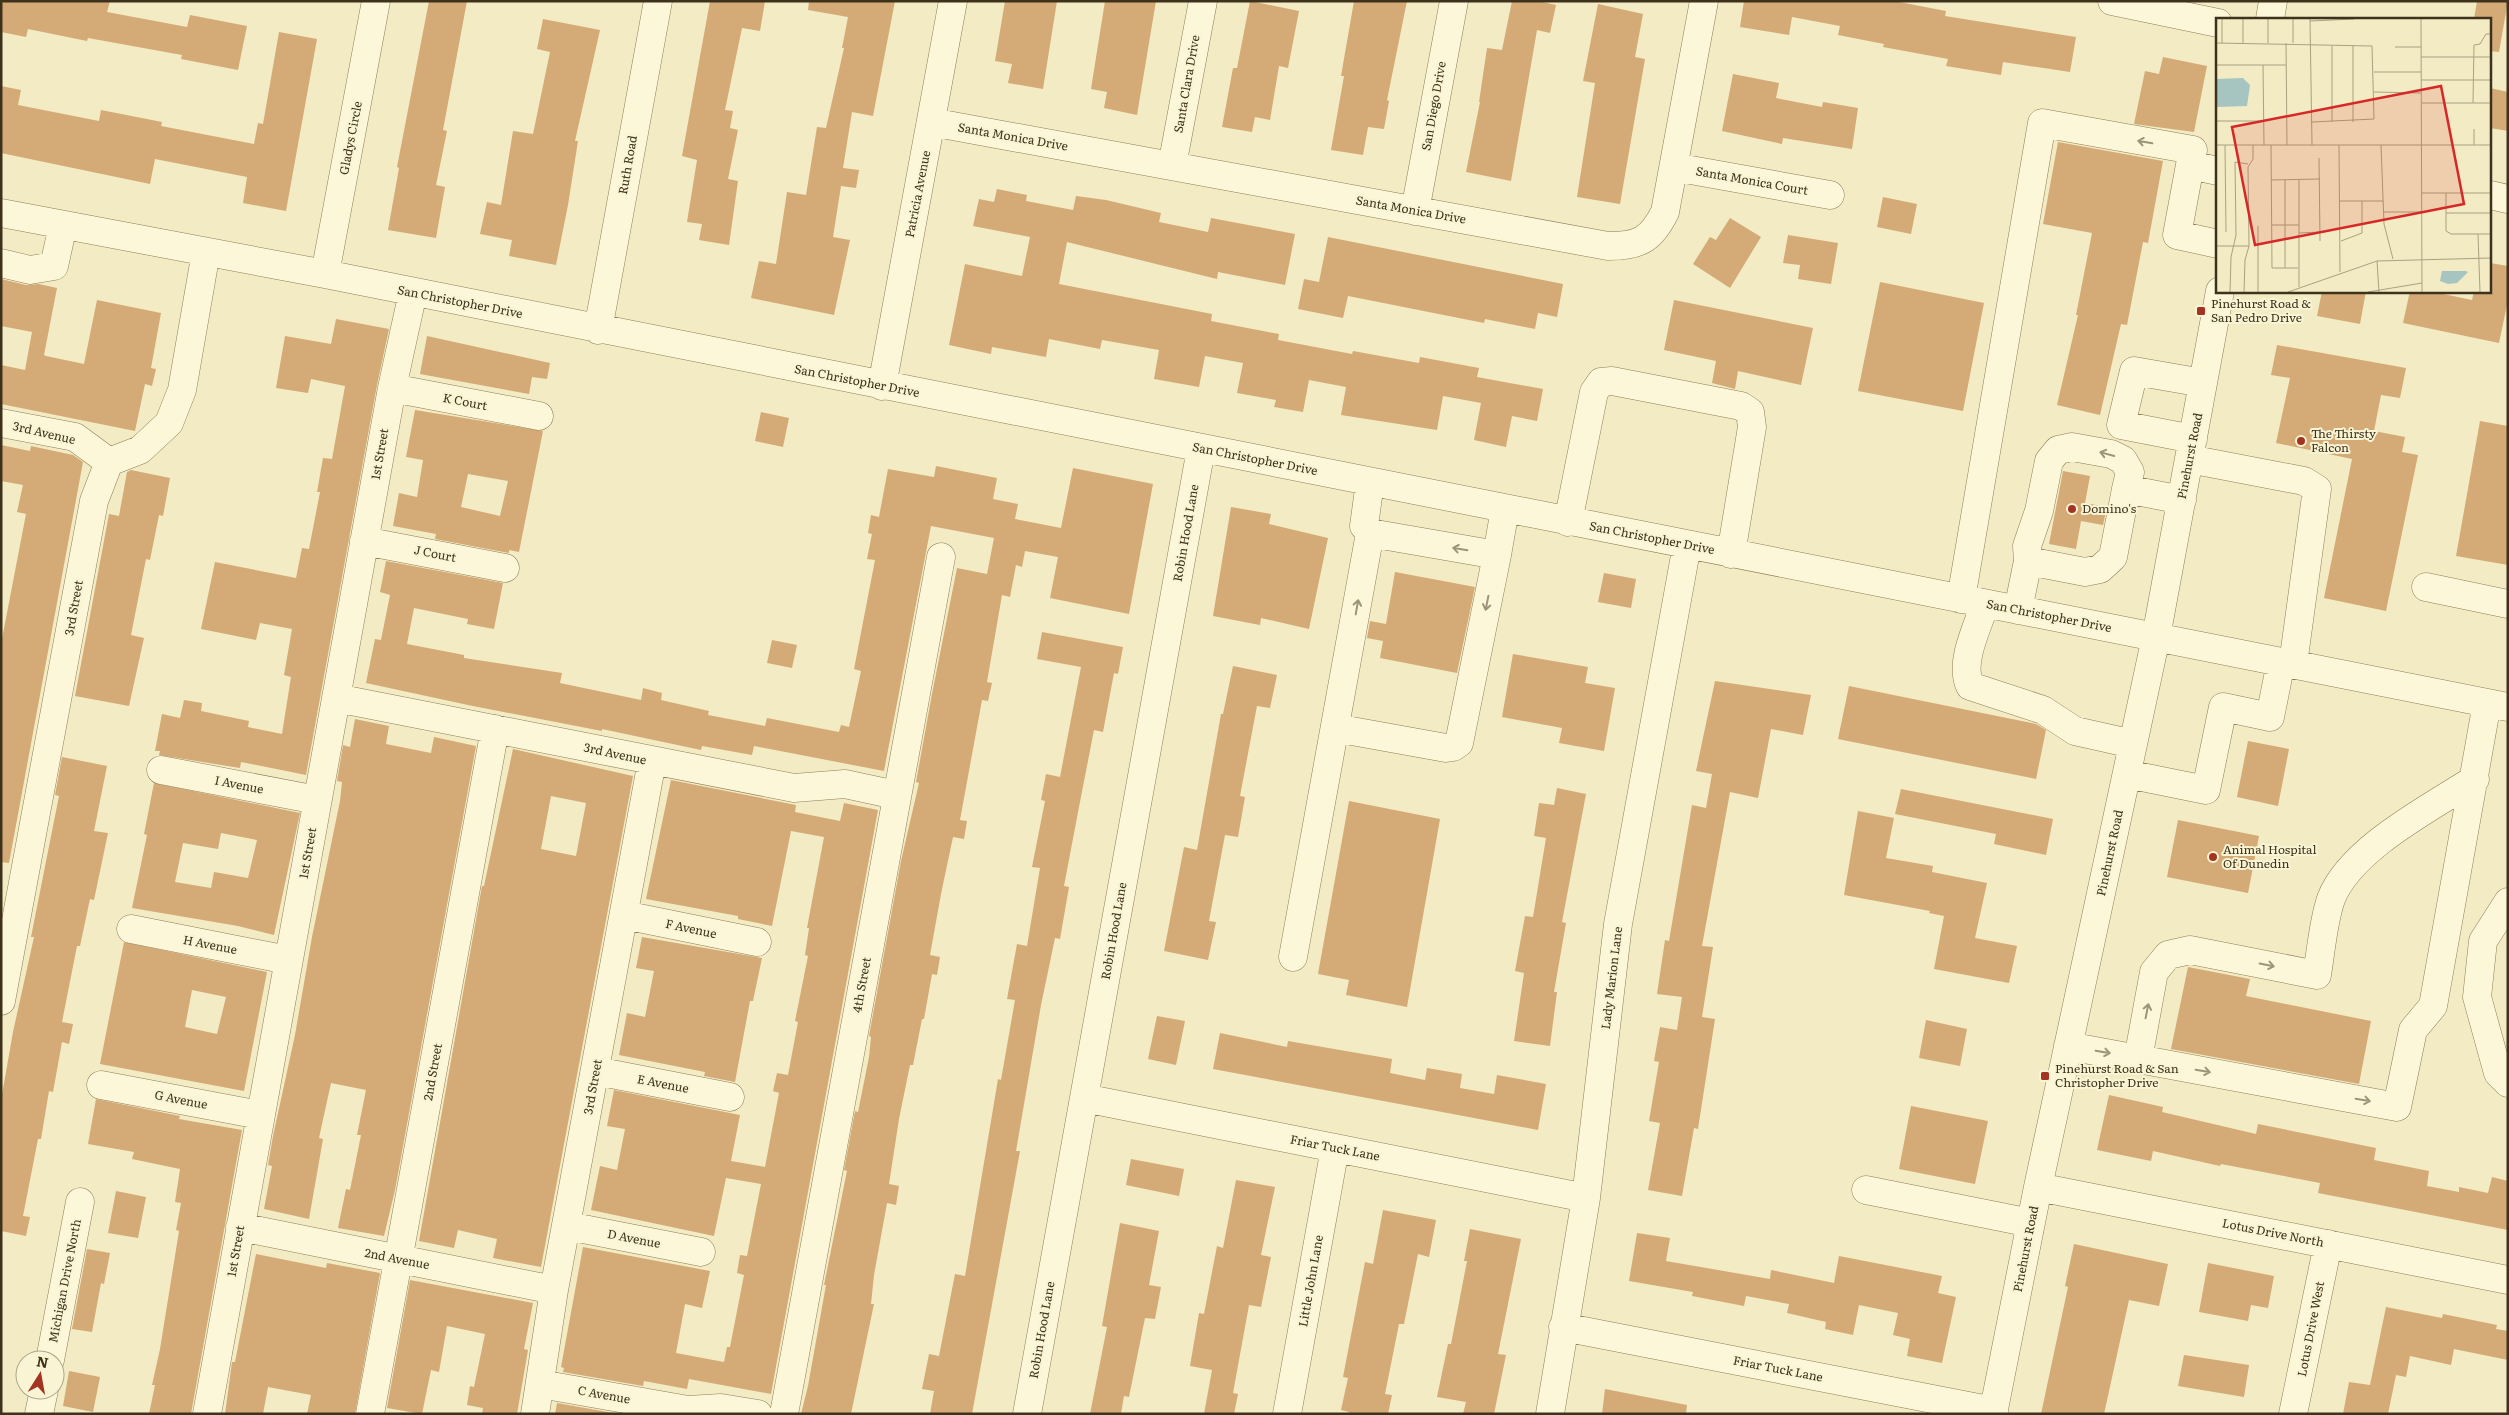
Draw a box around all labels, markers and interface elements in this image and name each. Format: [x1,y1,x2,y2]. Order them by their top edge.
inset map [2216,18,2492,292]
street label: Santa Clara Drive [1169,33,1203,134]
street label: San Diego Drive [1416,60,1450,152]
street label: Gladys Circle [334,99,366,176]
street label: Santa Monica Drive [957,117,1070,155]
street label: Ruth Road [613,133,641,196]
one-way arrow [2137,136,2153,146]
street label: Patricia Avenue [900,149,934,239]
street label: Santa Monica Court [1695,161,1810,199]
street label: Santa Monica Drive [1355,190,1468,228]
street label: San Christopher Drive [396,280,524,322]
place label: Pinehurst Road & San Pedro Drive [2211,294,2311,326]
marker: Pinehurst Road & San Pedro Drive [2195,305,2207,317]
street label: San Christopher Drive [793,359,921,401]
street label: K Court [441,388,489,414]
street label: Pinehurst Road [2172,410,2206,501]
street label: 3rd Avenue [11,416,77,448]
place label: The Thirsty Falcon [2311,424,2376,456]
street label: 1st Street [366,427,392,481]
marker: The Thirsty Falcon [2295,435,2307,447]
street label: San Christopher Drive [1191,437,1319,479]
one-way arrow [2099,449,2115,458]
street label: Robin Hood Lane [1168,483,1202,583]
place label: Domino's [2082,499,2137,517]
marker: Domino's [2066,503,2078,515]
street label: San Christopher Drive [1588,516,1716,558]
street label: J Court [413,540,458,566]
one-way arrow [1453,544,1469,554]
street label: 3rd Street [59,578,87,637]
street label: San Christopher Drive [1985,594,2113,636]
one-way arrow [1482,595,1492,611]
one-way arrow [1353,599,1362,615]
street label: 3rd Avenue [582,738,648,768]
street label: I Avenue [213,770,265,798]
street label: Pinehurst Road [2091,807,2127,898]
street label: 1st Street [294,826,320,880]
place label: Animal Hospital Of Dunedin [2223,840,2317,872]
marker: Animal Hospital Of Dunedin [2207,851,2219,863]
street label: Robin Hood Lane [1096,881,1130,981]
street label: F Avenue [664,914,718,942]
street label: Lady Marion Lane [1596,925,1626,1030]
street label: H Avenue [182,930,239,958]
street label: 4th Street [847,955,875,1014]
one-way arrow [2259,961,2275,970]
one-way arrow [2143,1003,2152,1019]
street label: 2nd Street [418,1042,446,1102]
one-way arrow [2095,1048,2111,1058]
street label: 3rd Street [578,1057,606,1116]
place label: Pinehurst Road & San Christopher Drive [2055,1059,2179,1091]
one-way arrow [2195,1066,2211,1076]
street label: E Avenue [636,1069,691,1097]
marker: Pinehurst Road & San Christopher Drive [2039,1070,2051,1082]
street label: G Avenue [153,1085,209,1113]
one-way arrow [2354,1096,2370,1106]
street label: Friar Tuck Lane [1289,1129,1382,1165]
street label: Pinehurst Road [2008,1203,2042,1294]
street label: Lotus Drive North [2221,1213,2326,1251]
street label: Michigan Drive North [43,1217,85,1344]
street label: 1st Street [222,1224,248,1278]
street label: D Avenue [606,1224,662,1252]
street label: Little John Lane [1293,1234,1327,1328]
street label: 2nd Avenue [363,1243,431,1273]
street label: Lotus Drive West [2292,1279,2328,1378]
street label: Robin Hood Lane [1024,1280,1058,1380]
north arrow [15,1350,65,1400]
text: N [35,1350,51,1372]
street label: Friar Tuck Lane [1732,1350,1825,1386]
street label: C Avenue [577,1381,632,1407]

